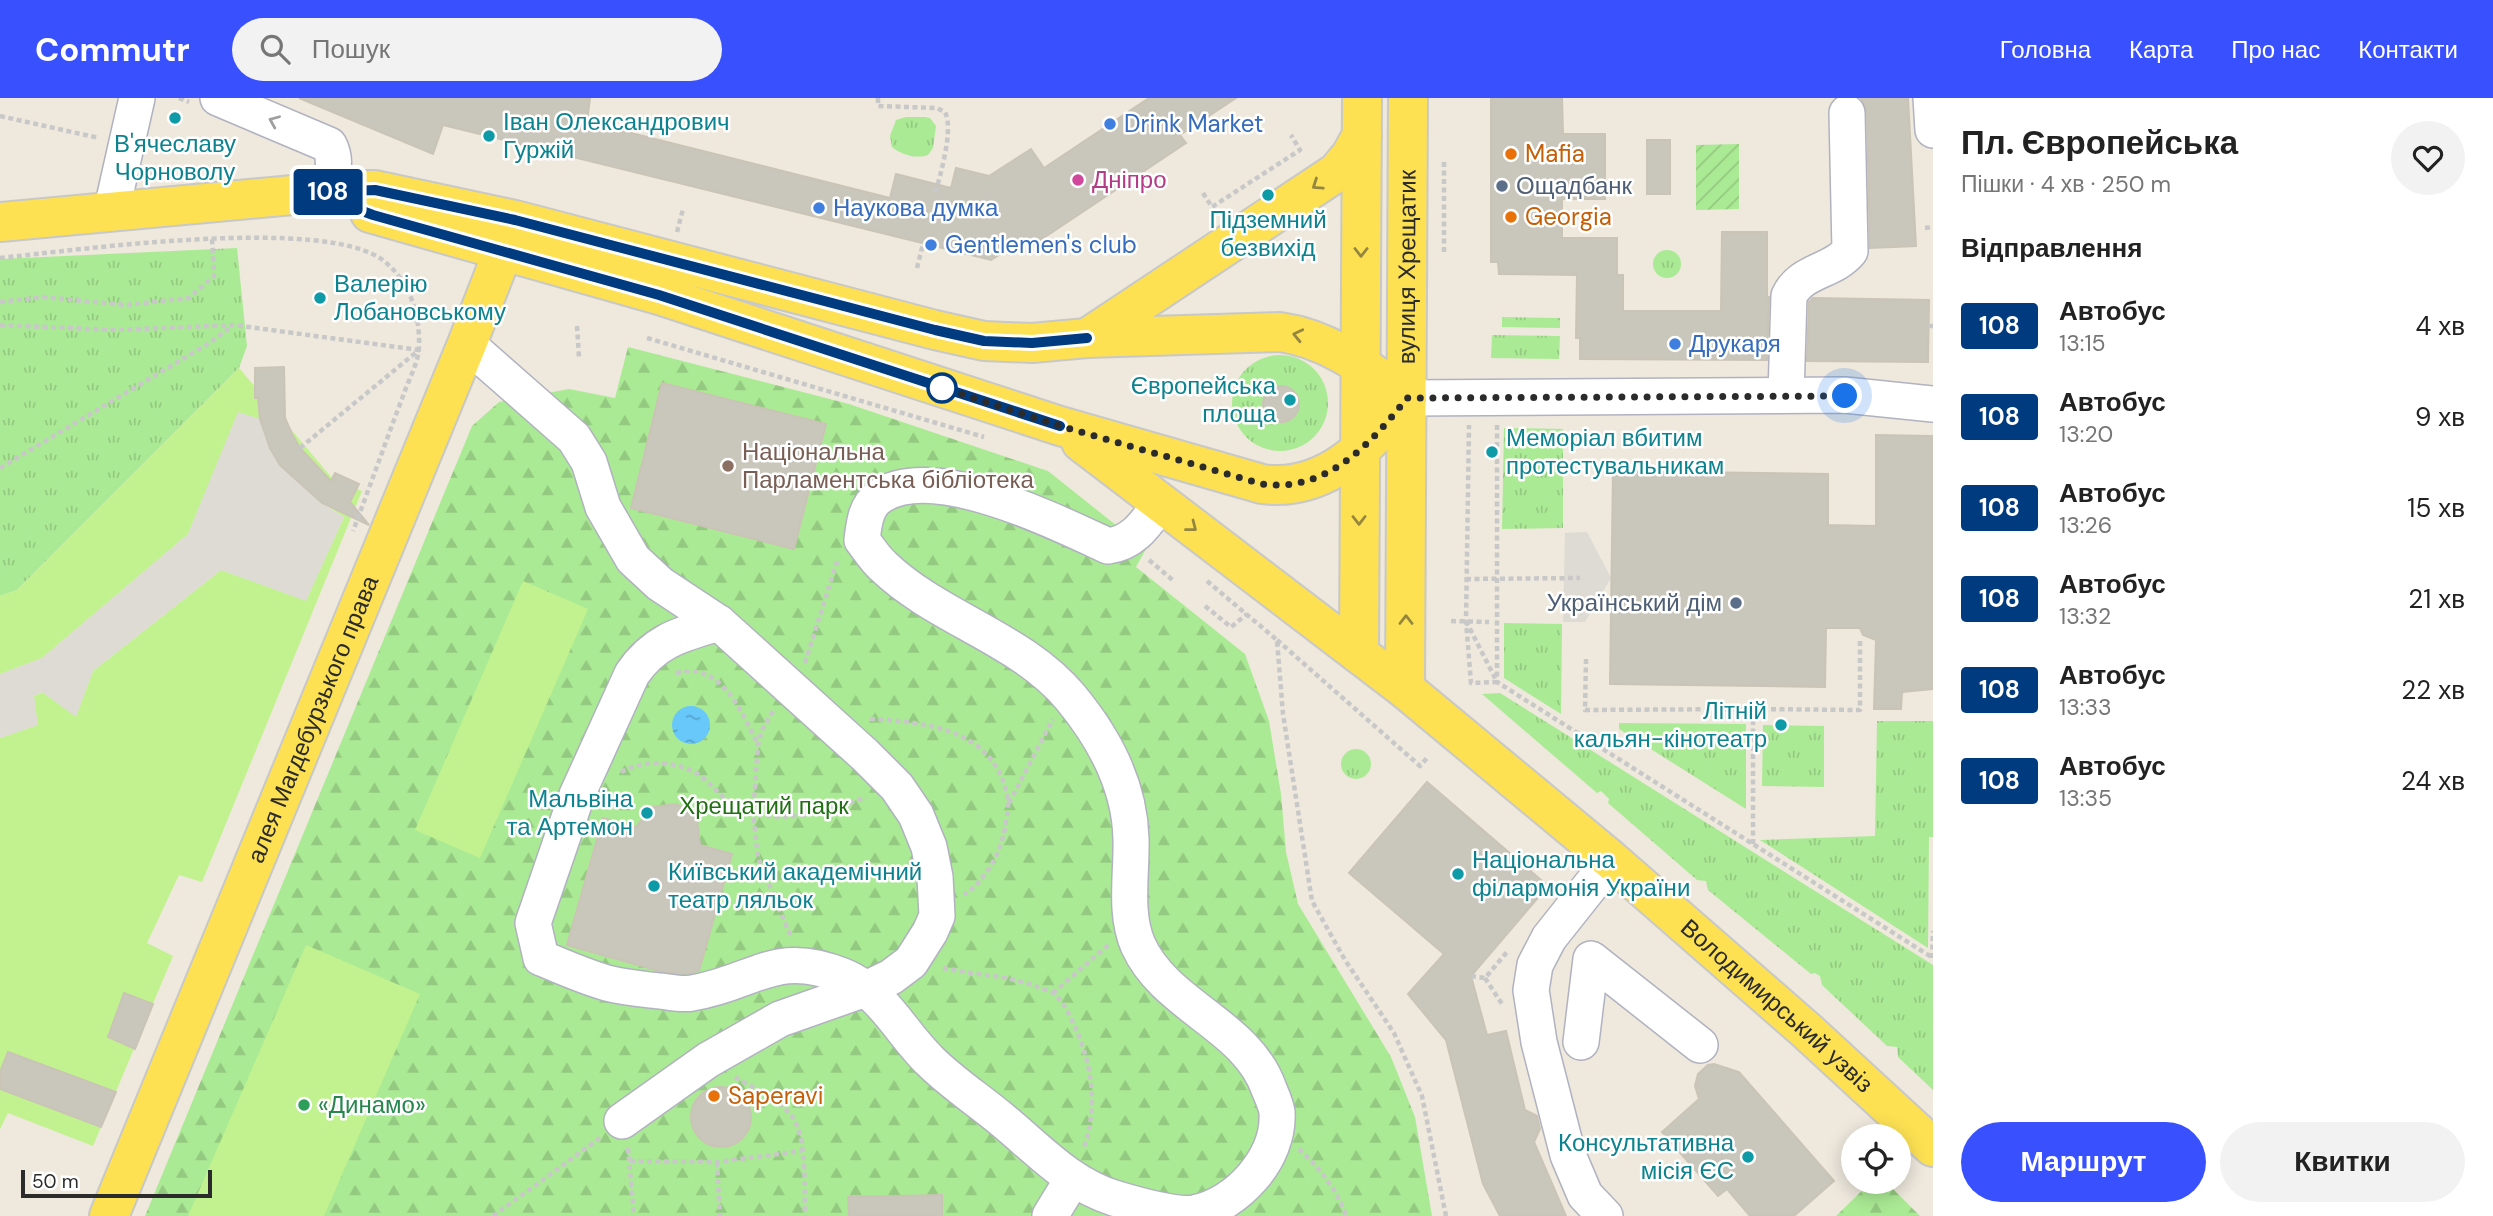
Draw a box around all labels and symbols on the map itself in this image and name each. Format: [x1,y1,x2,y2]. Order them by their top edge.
place label: Іван Олександрович Гуржій [503,106,730,165]
place label: Drink Market [1124,108,1263,139]
marker: В'ячеславу Чорноволу [167,110,183,126]
one-way arrow [268,116,280,130]
marker: Drink Market [1102,116,1118,132]
place label: В'ячеславу Чорноволу [114,128,236,187]
marker: Іван Олександрович Гуржій [481,128,497,144]
place label: Mafia [1525,138,1585,169]
marker: Mafia [1503,146,1519,162]
place label: Дніпро [1092,164,1167,195]
line badge: 108 [288,169,368,215]
street label: вулиця Хрещатик [1391,169,1423,364]
place label: Ощадбанк [1516,170,1633,201]
marker: Дніпро [1070,172,1086,188]
one-way arrow [1312,176,1325,189]
marker: Ощадбанк [1494,178,1510,194]
marker: Підземний безвихід [1260,187,1276,203]
place label: Наукова думка [833,192,999,223]
marker: Наукова думка [811,200,827,216]
place label: Georgia [1525,201,1612,232]
place label: Підземний безвихід [1209,204,1327,263]
marker: Georgia [1503,209,1519,225]
place label: Gentlemen's club [945,229,1137,260]
marker: Gentlemen's club [923,237,939,253]
one-way arrow [1353,247,1369,258]
place label: Валерію Лобановському [334,268,506,327]
marker: Валерію Лобановському [312,290,328,306]
place label: Друкаря [1689,328,1781,359]
one-way arrow [1292,329,1304,344]
marker: Друкаря [1667,336,1683,352]
place label: Європейська площа [1131,370,1277,429]
unlabelled marker [927,373,957,403]
your location [1827,378,1862,413]
marker: Європейська площа [1282,392,1298,408]
place label: Меморіал вбитим протестувальникам [1506,422,1724,481]
place label: Національна Парламентська бібліотека [742,436,1035,495]
marker: Меморіал вбитим протестувальникам [1484,444,1500,460]
marker: Національна Парламентська бібліотека [720,458,736,474]
one-way arrow [1351,516,1367,526]
one-way arrow [1184,519,1197,531]
street label: алея Магдебурзького права [240,570,386,867]
place label: Український дім [1547,587,1722,618]
marker: Український дім [1728,595,1744,611]
one-way arrow [1398,615,1414,625]
place label: Літній кальян-кінотеатр [1574,695,1767,754]
marker: Літній кальян-кінотеатр [1773,717,1789,733]
place label: Мальвіна та Артемон [507,783,634,842]
park label: Хрещатий парк [679,790,849,821]
marker: Мальвіна та Артемон [639,805,655,821]
place label: Національна філармонія України [1472,844,1690,903]
place label: Київський академічний театр ляльок [668,856,922,915]
marker: Національна філармонія України [1450,866,1466,882]
marker: Київський академічний театр ляльок [646,878,662,894]
street label: Володимирський узвіз [1675,912,1880,1099]
place label: Saperavi [728,1080,824,1111]
marker: Saperavi [706,1088,722,1104]
place label: «Динамо» [318,1089,426,1120]
marker: «Динамо» [296,1097,312,1113]
place label: Консультативна місія ЄС [1558,1127,1735,1186]
marker: Консультативна місія ЄС [1740,1149,1756,1165]
scale bar [21,1167,212,1199]

